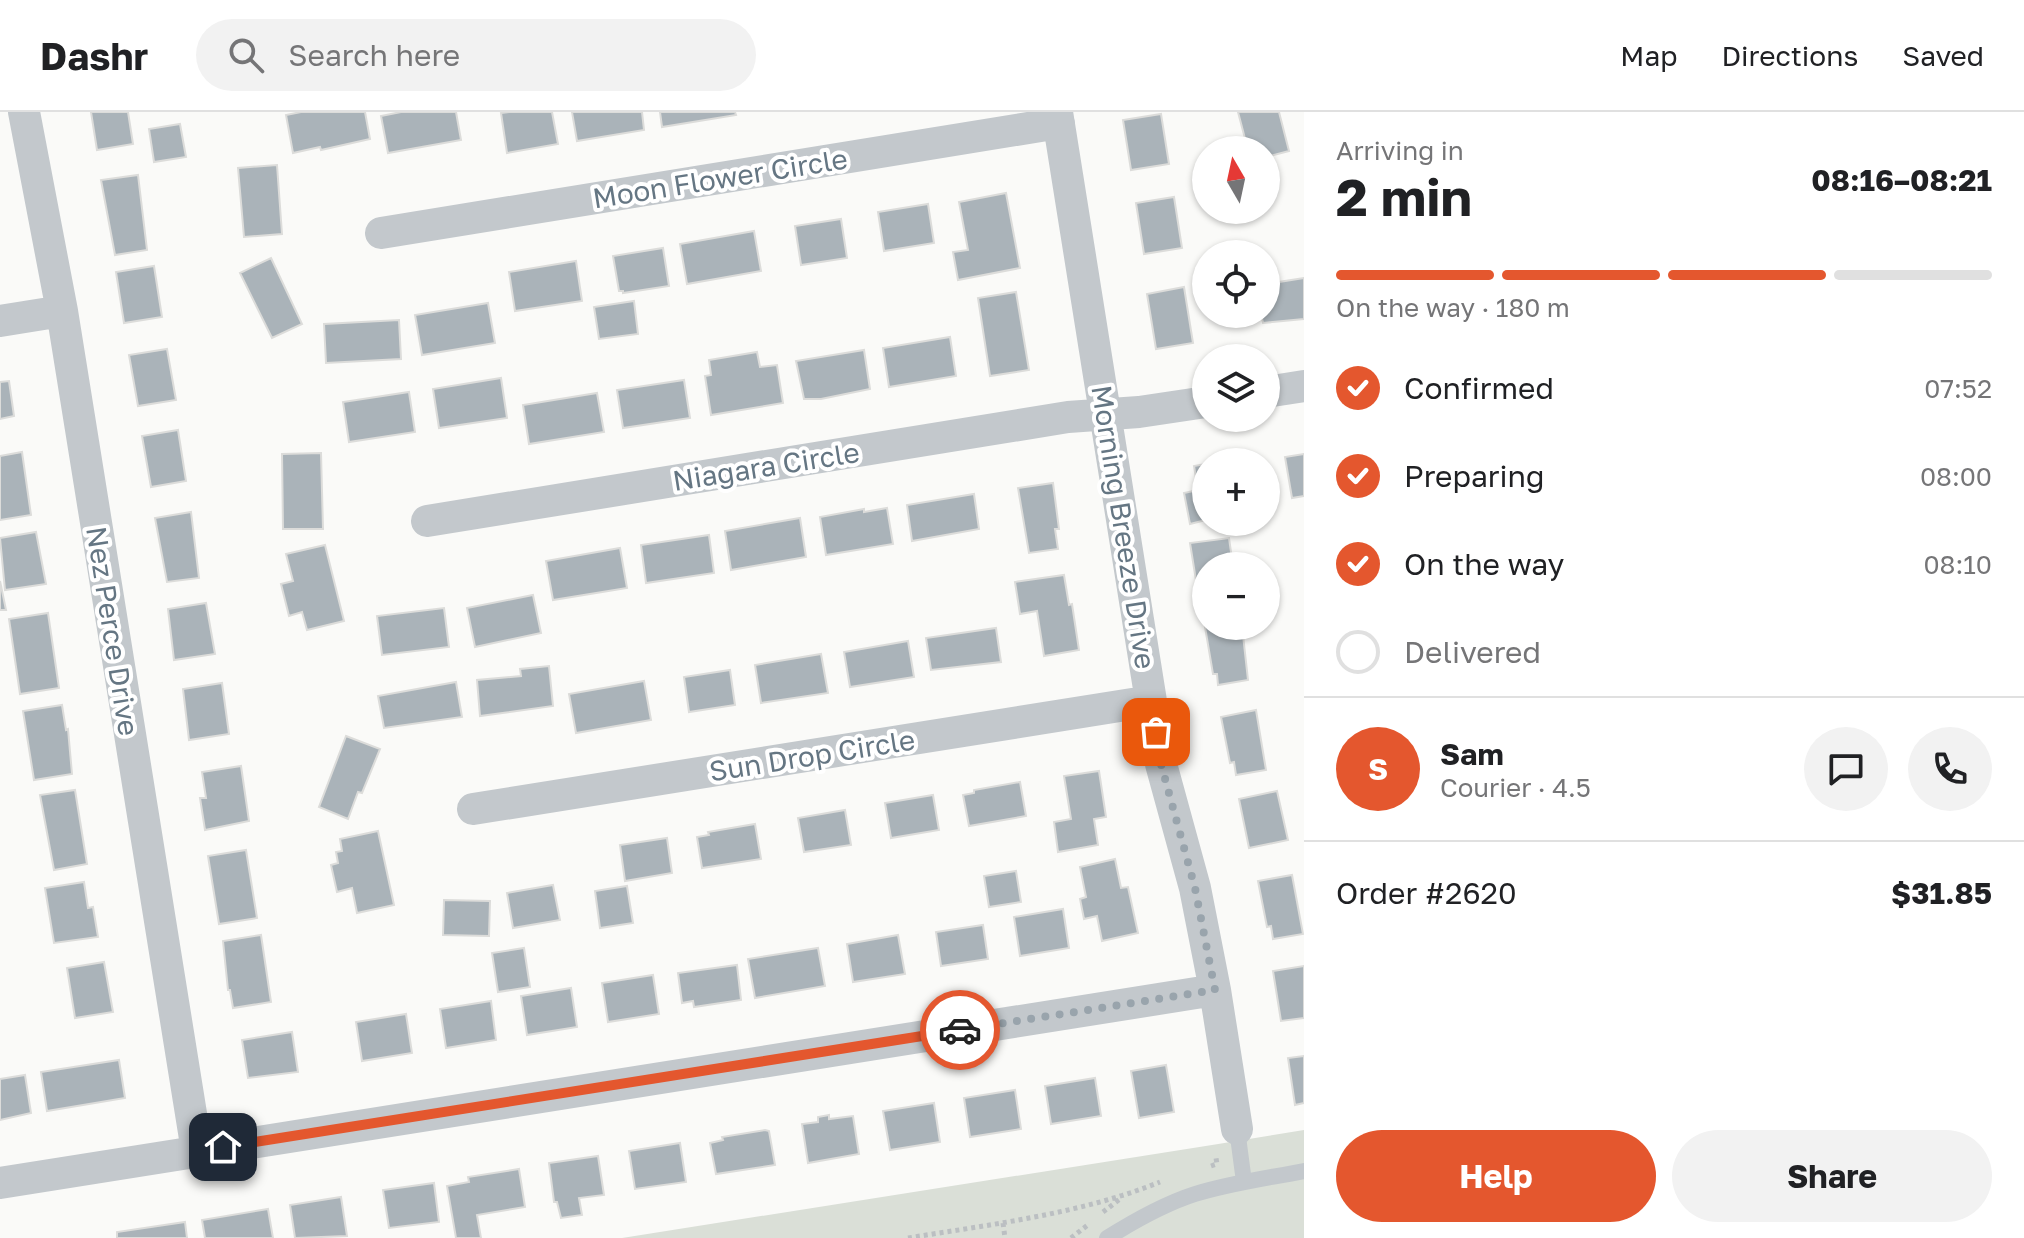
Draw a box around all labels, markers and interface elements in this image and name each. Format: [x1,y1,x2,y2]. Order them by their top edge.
search box [196,19,756,91]
text: Dashr [40,33,148,78]
icon: search [224,33,268,77]
text: Search here [288,37,460,73]
text: Map [1620,39,1677,72]
text: Directions [1721,39,1858,72]
text: Saved [1902,39,1984,72]
text: Arriving in [1336,135,1464,166]
north arrow [1192,136,1280,224]
map controls [1192,136,1280,640]
street label: Moon Flower Circle [590,142,850,214]
text: 08:16–08:21 [1811,162,1992,198]
text: 2 min [1336,165,1472,227]
button: locate [1192,240,1280,328]
text: On the way · 180 m [1336,292,1570,323]
button: layers [1192,344,1280,432]
icon: check [1336,366,1380,410]
text: Confirmed [1404,370,1554,406]
text: 07:52 [1924,373,1992,404]
street label: Morning Breeze Drive [1085,383,1163,671]
street label: Niagara Circle [670,435,862,497]
button: + [1192,448,1280,536]
icon: check [1336,454,1380,498]
text: Preparing [1404,458,1545,494]
text: 08:00 [1920,461,1992,492]
street label: Nez Perce Drive [80,524,146,738]
icon: check [1336,542,1380,586]
text: On the way [1404,546,1564,582]
text: 08:10 [1923,549,1992,580]
button: − [1192,552,1280,640]
text: Delivered [1404,634,1541,670]
pin [1122,698,1190,766]
icon: bag [1134,710,1178,754]
street label: Sun Drop Circle [707,722,917,788]
button: chat [1804,727,1888,811]
button: phone [1908,727,1992,811]
text: Sam [1440,736,1504,772]
text: S [1368,751,1388,787]
text: Courier · 4.5 [1440,772,1591,803]
text: Order #2620 [1336,875,1517,911]
text: $31.85 [1891,875,1992,911]
courier [920,990,1000,1070]
icon: car [938,1008,982,1052]
pin [189,1113,257,1181]
icon: home [201,1125,245,1169]
button: Help [1336,1130,1656,1222]
button: Share [1672,1130,1992,1222]

